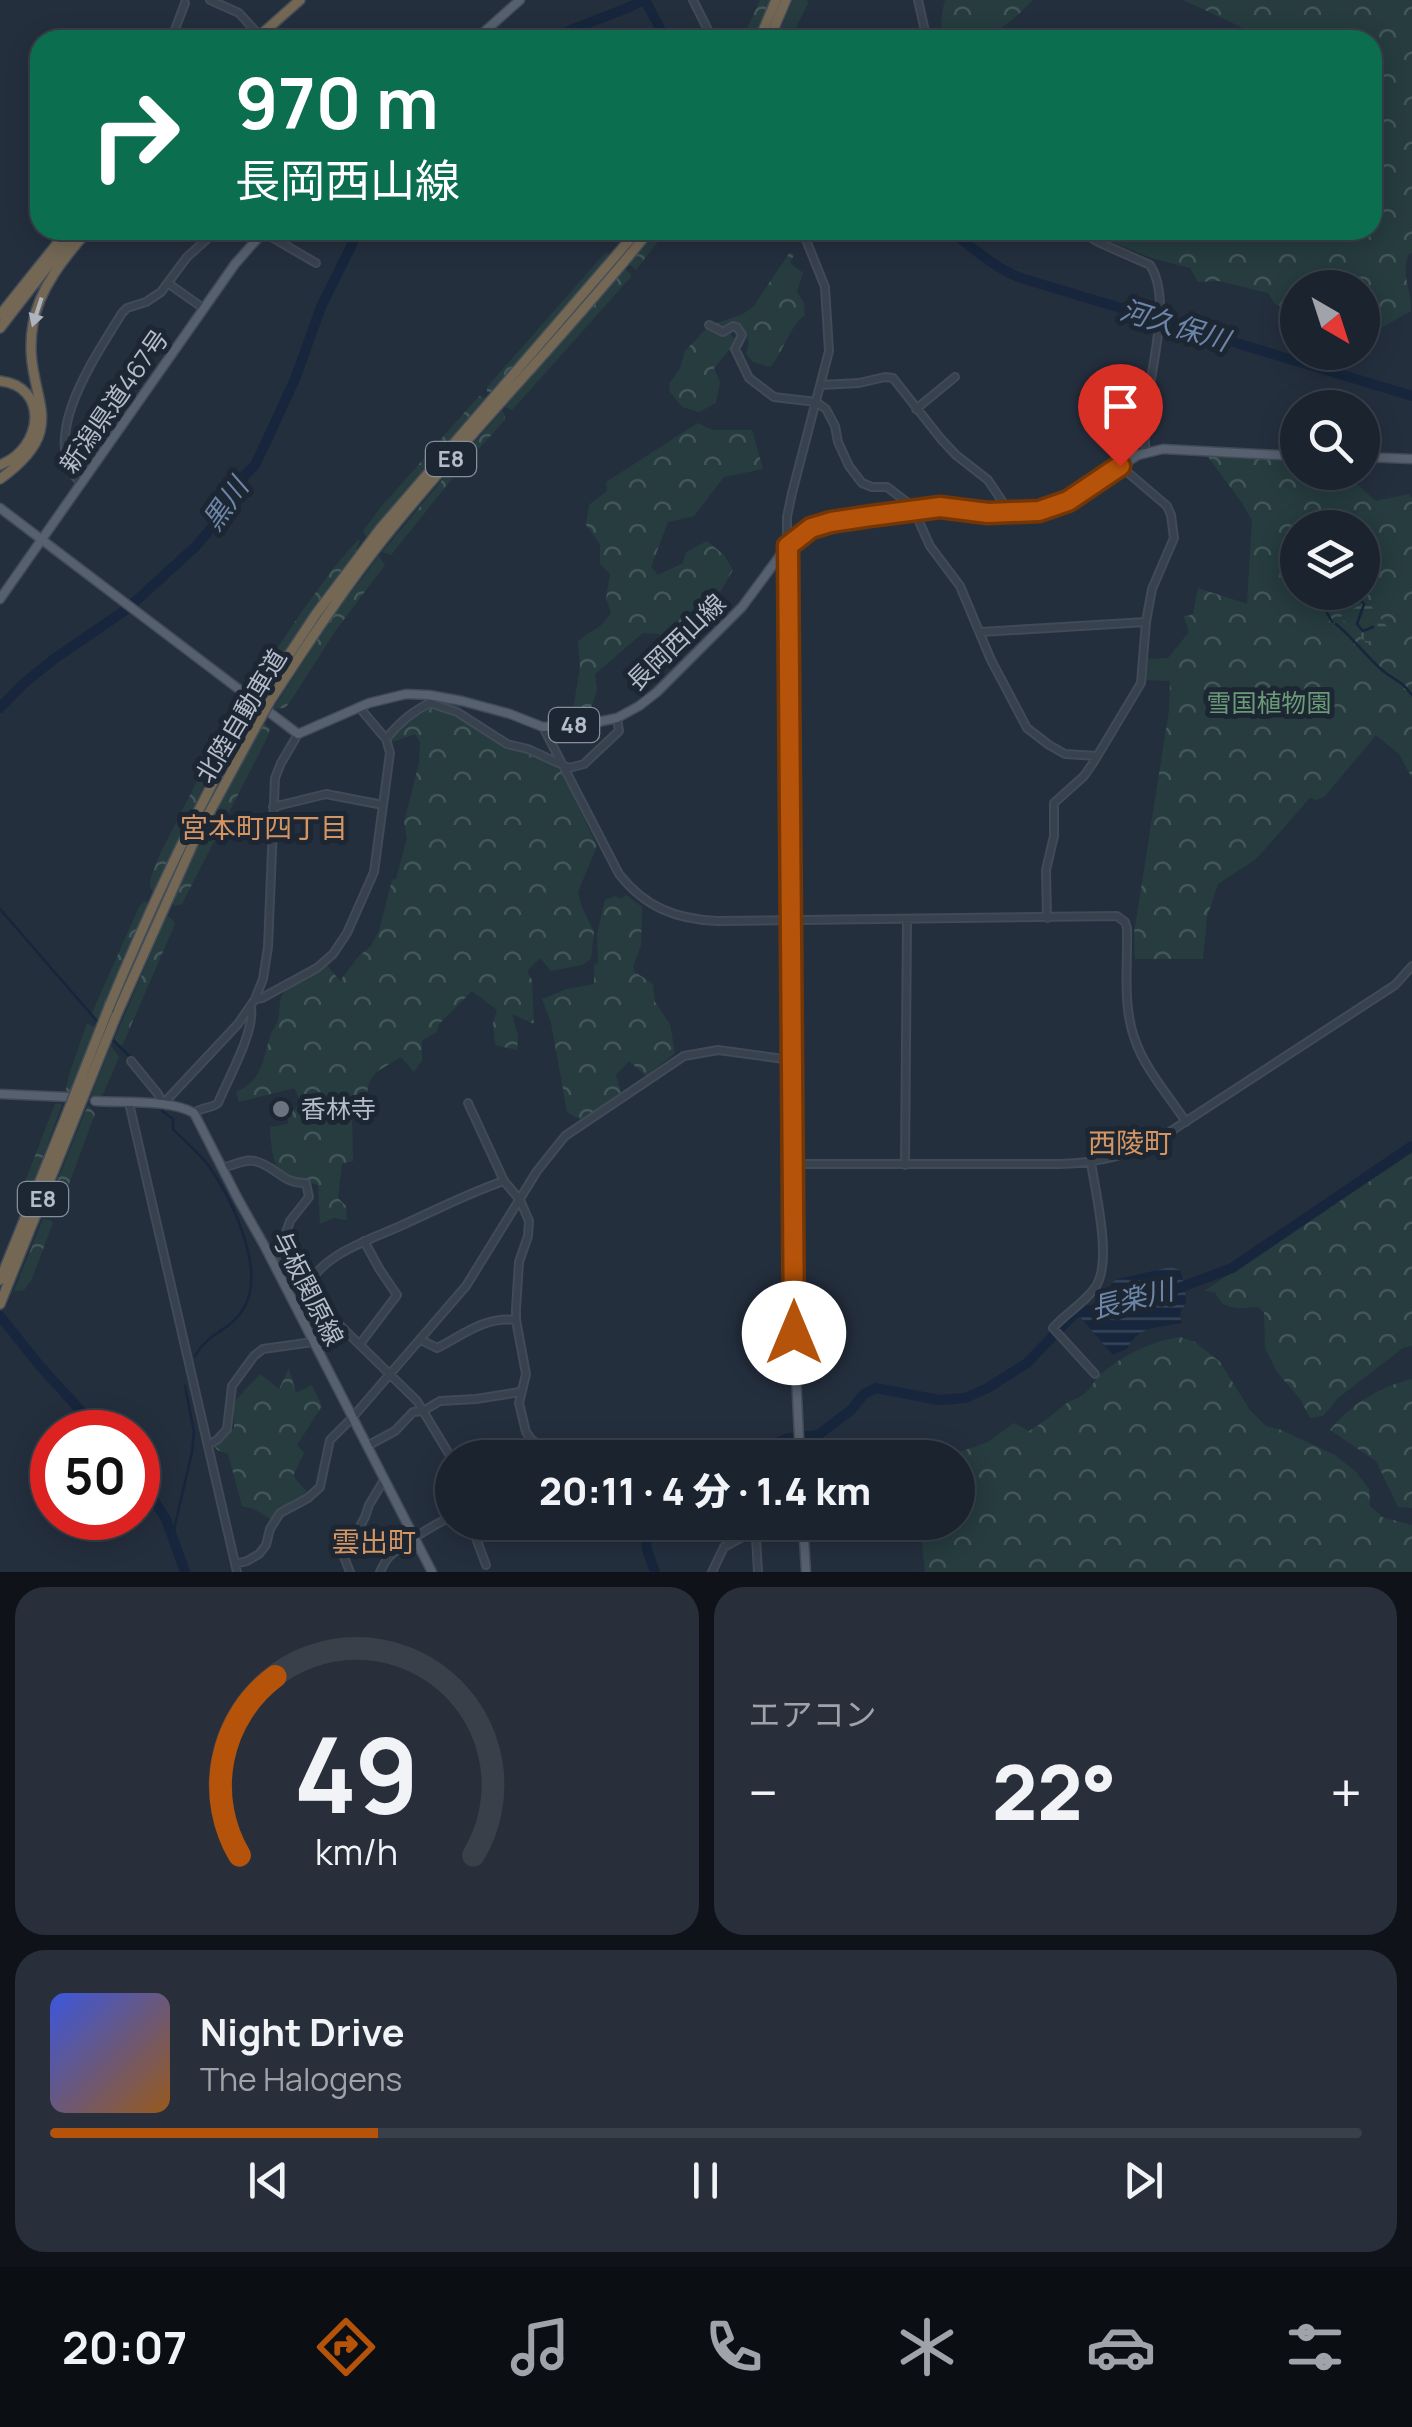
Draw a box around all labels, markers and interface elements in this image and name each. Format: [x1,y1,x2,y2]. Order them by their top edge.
text: 970 m [235,54,439,150]
icon: right [70,70,200,200]
text: 長岡西山線 [235,149,460,211]
north arrow [1280,270,1380,370]
map controls [1280,270,1380,610]
water label: 河久保川 [1116,289,1237,359]
one-way arrow [29,298,44,328]
street label: 新潟県道467号 [51,322,176,479]
pin [1078,364,1163,467]
icon: arrive [1093,379,1148,434]
button: search [1280,390,1380,490]
road number: E8 [426,442,476,476]
water label: 黒川 [193,467,258,537]
button: layers [1280,510,1380,610]
street label: 長岡西山線 [619,586,733,698]
street label: 北陸自動車道 [187,642,294,789]
park label: 雪国植物園 [1206,685,1332,720]
road number: 48 [549,708,599,742]
district label: 宮本町四丁目 [180,808,348,846]
place label: 香林寺 [301,1091,376,1126]
marker: 香林寺 [270,1098,292,1120]
district label: 西陵町 [1088,1123,1172,1161]
road number: E8 [18,1182,68,1216]
street label: 与板関原線 [264,1224,352,1351]
water label: 長楽川 [1086,1269,1180,1327]
position arrow [742,1281,846,1385]
speed limit sign: 50 [30,1410,160,1540]
text: 20:11 · 4 分 · 1.4 km [539,1464,871,1516]
district label: 雲出町 [332,1522,416,1560]
text: エアコン [749,1692,877,1736]
text: 49 [294,1702,419,1844]
text: 22° [992,1740,1116,1843]
text: − [749,1754,778,1830]
text: + [1330,1754,1362,1830]
text: km/h [315,1827,398,1876]
text: Night Drive [200,2005,405,2057]
text: The Halogens [200,2057,402,2101]
icon: previous [241,2153,296,2208]
icon: pause [678,2153,733,2208]
icon: next [1116,2153,1171,2208]
icon: directions [311,2312,381,2382]
icon: music [505,2312,575,2382]
icon: phone [699,2312,769,2382]
icon: climate [892,2312,962,2382]
icon: car [1086,2312,1156,2382]
icon: filters [1280,2312,1350,2382]
text: 20:07 [62,2316,187,2378]

